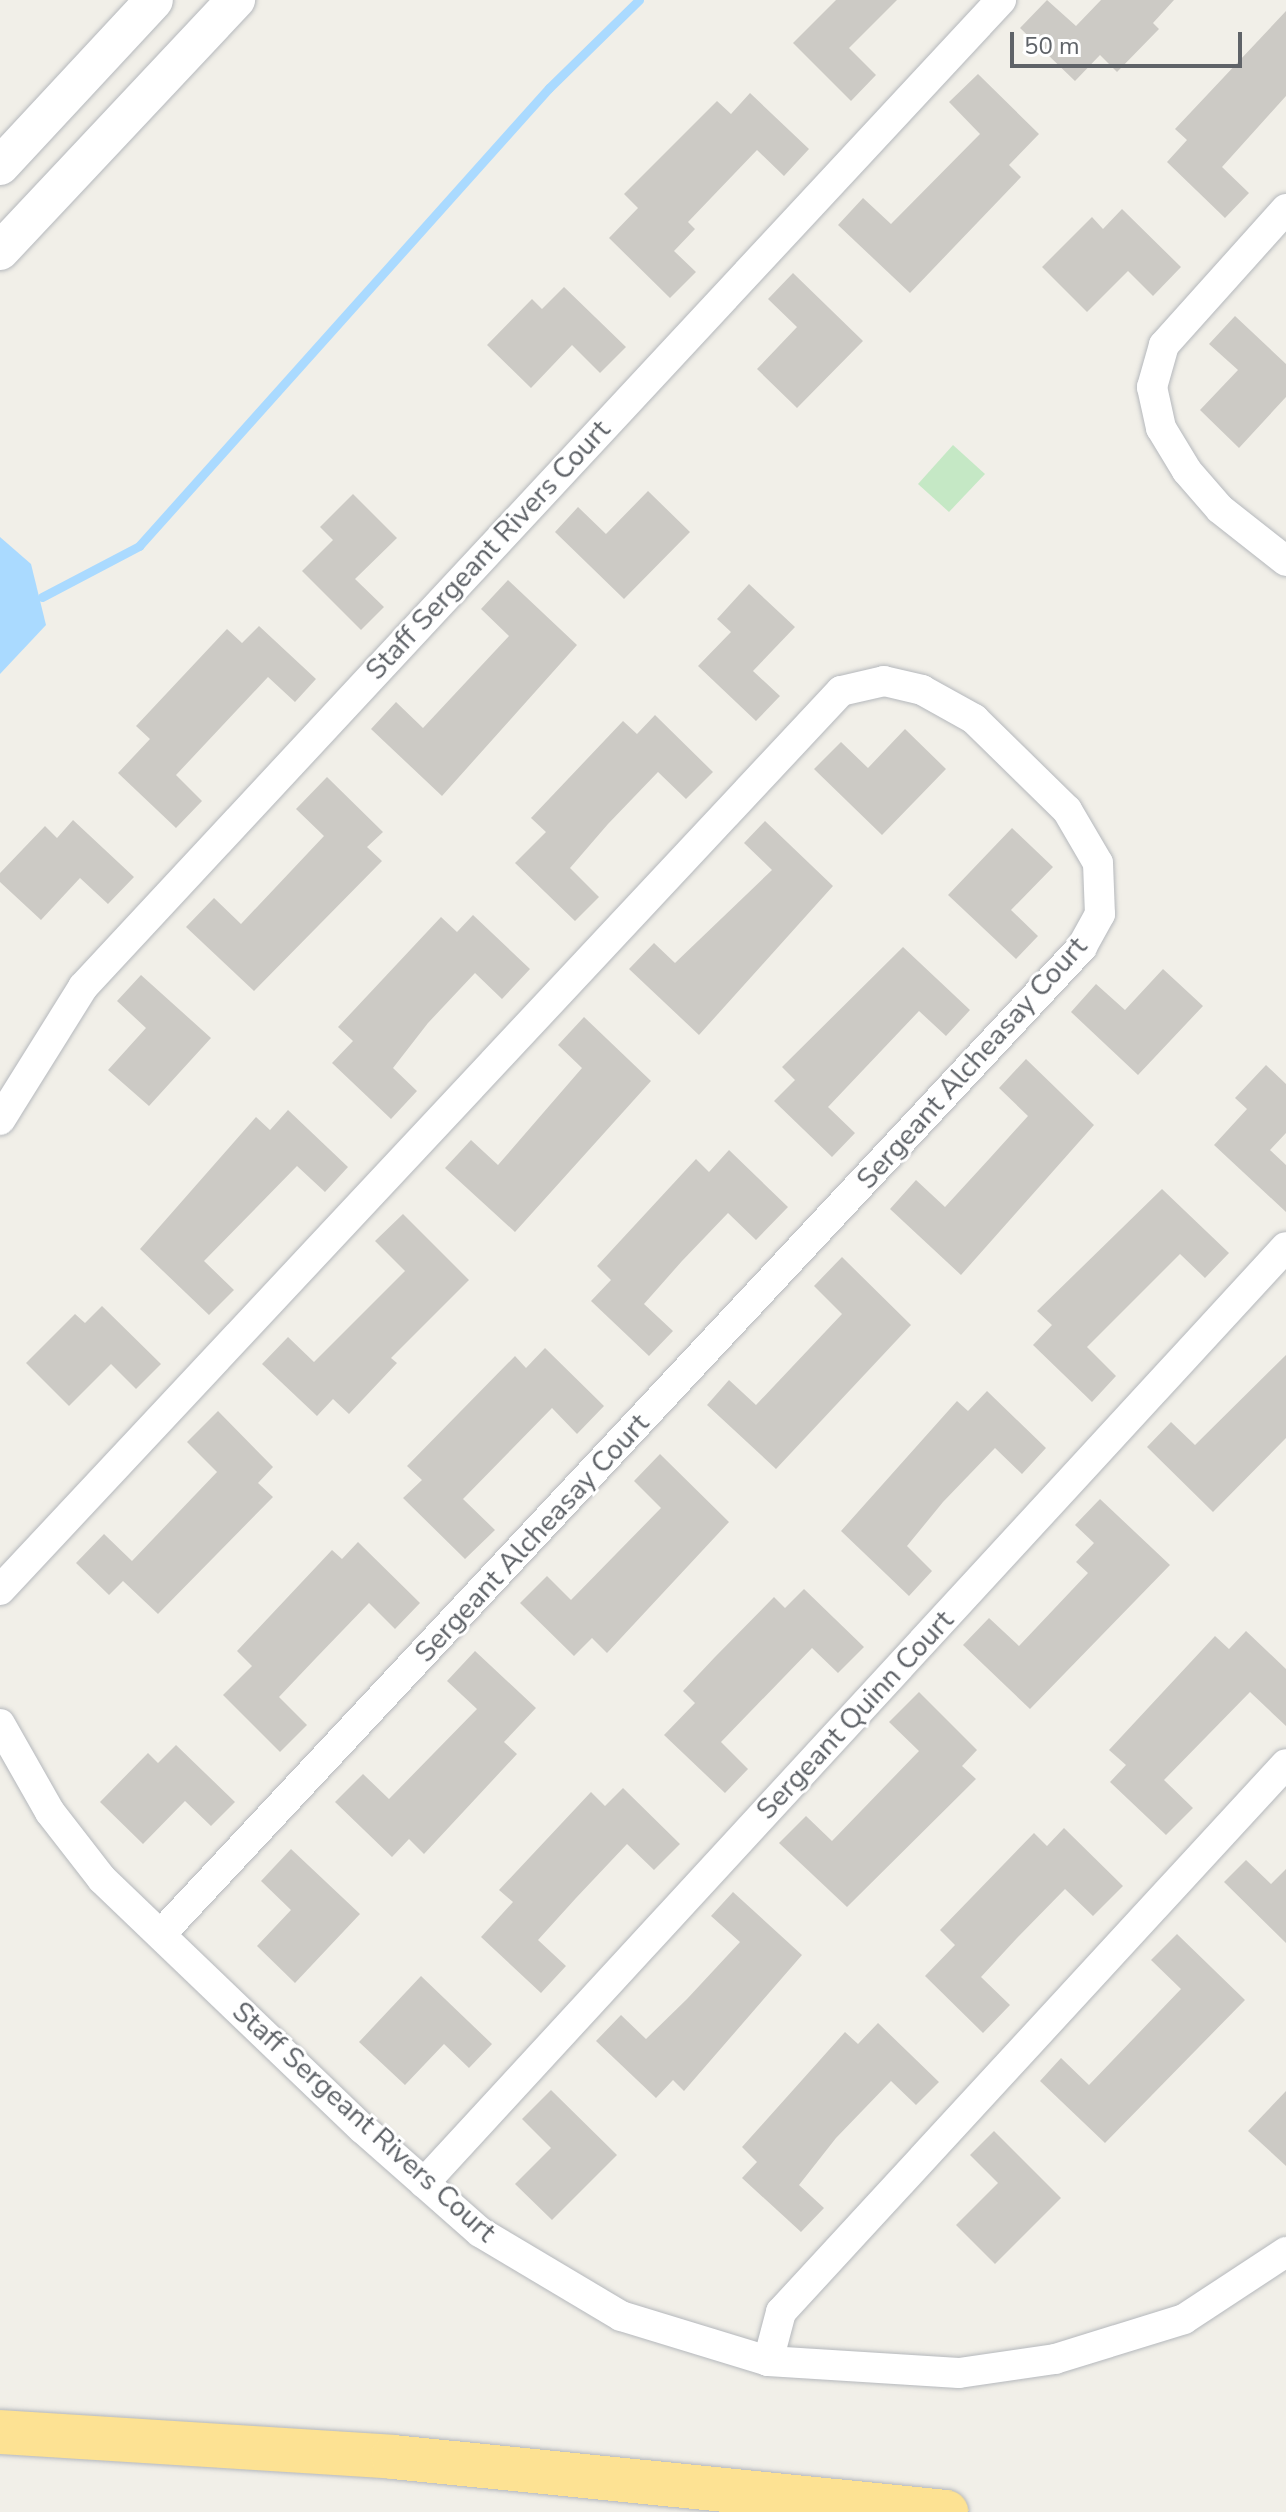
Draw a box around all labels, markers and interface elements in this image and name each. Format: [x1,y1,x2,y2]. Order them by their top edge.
scale bar [1014,16,1246,66]
text: 50 m [1024,30,1080,62]
street label: Staff Sergeant Rivers Court [359,413,617,687]
street label: Sergeant Alcheasay Court [850,930,1094,1196]
street label: Sergeant Alcheasay Court [408,1407,656,1669]
street label: Sergeant Quinn Court [749,1604,961,1826]
street label: Staff Sergeant Rivers Court [225,1995,503,2249]

